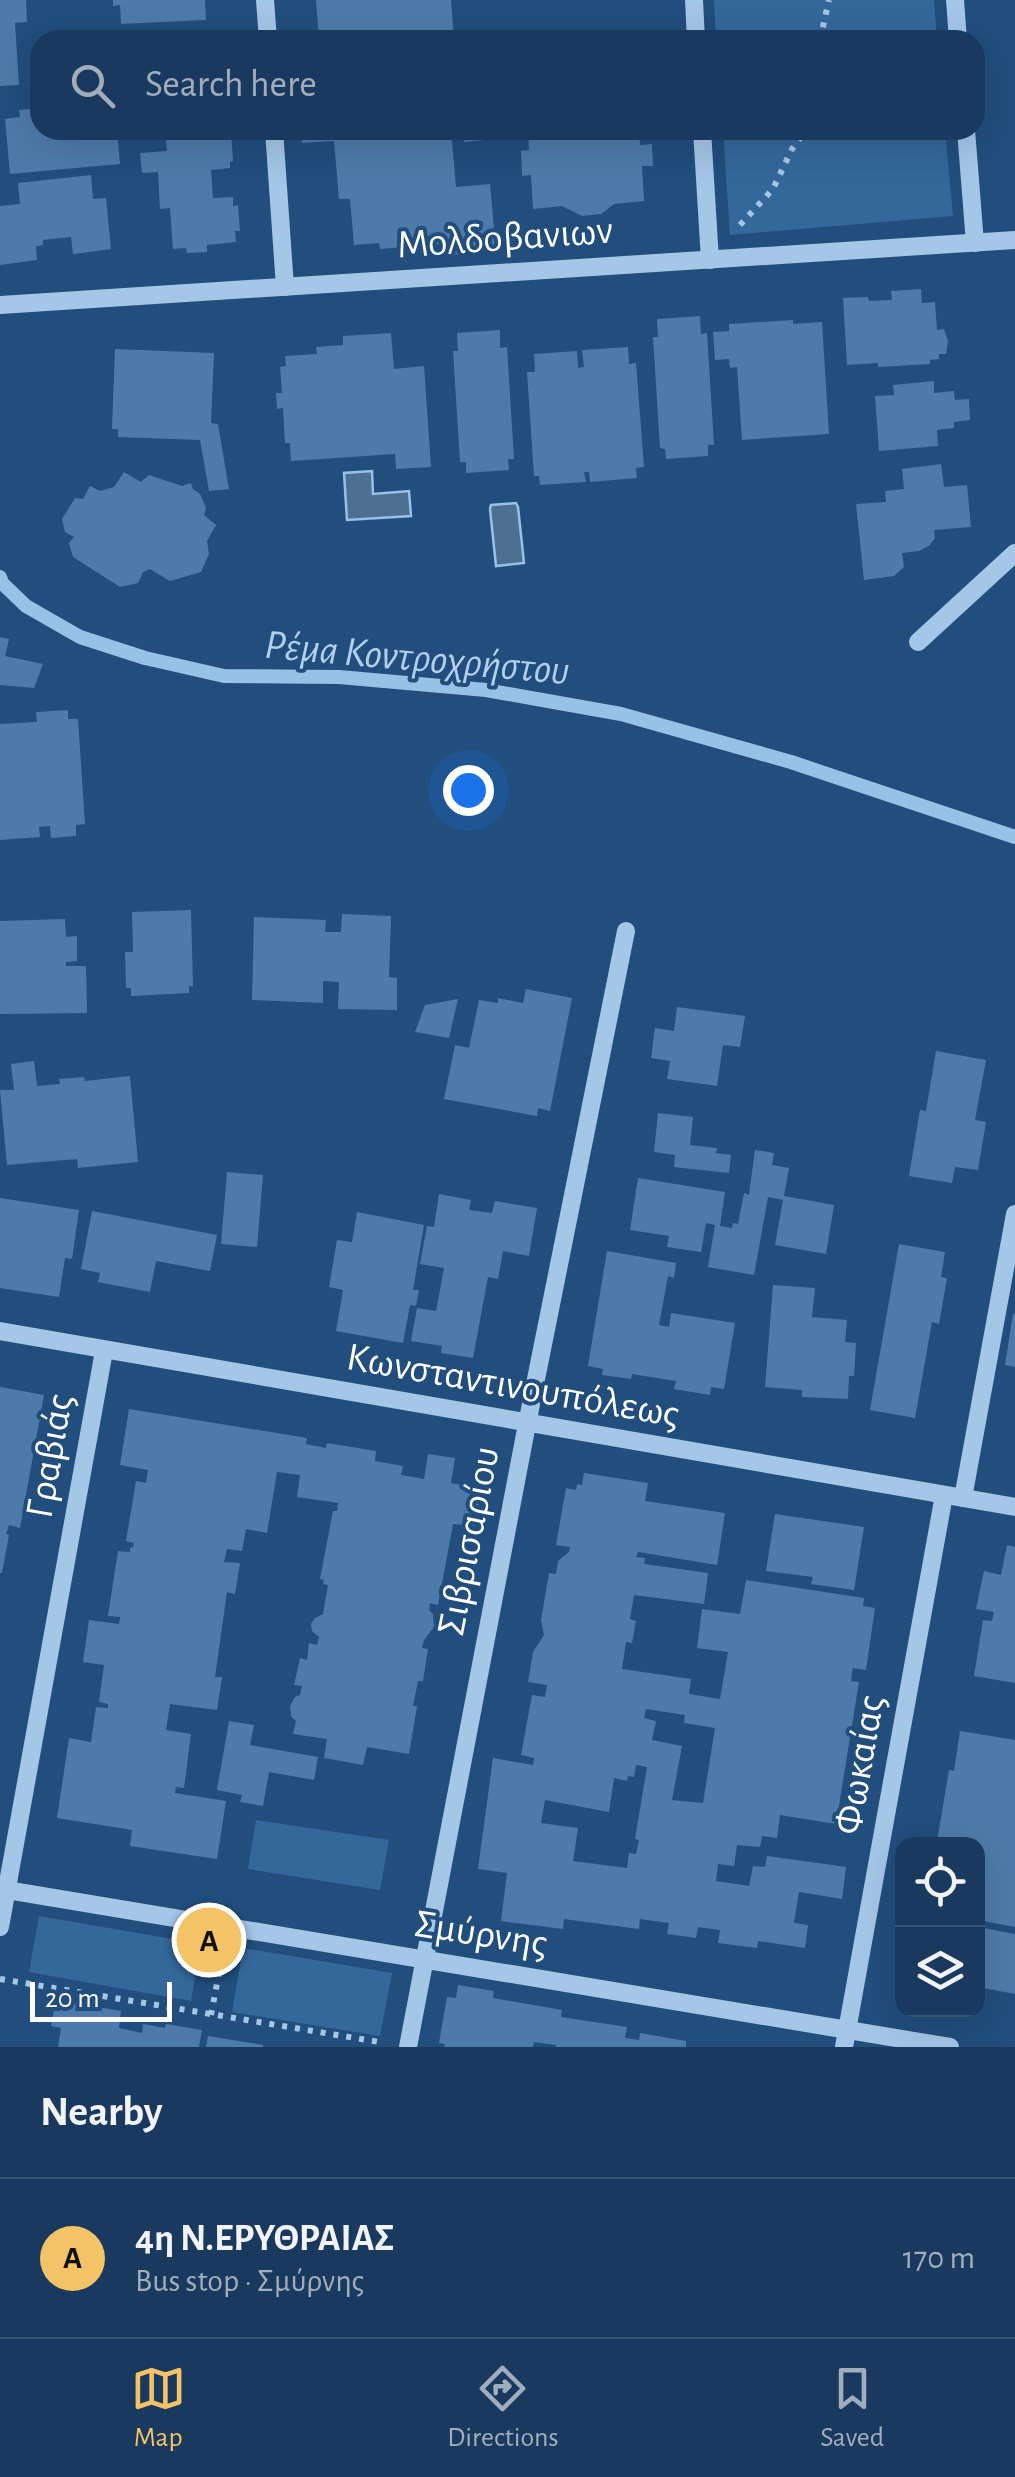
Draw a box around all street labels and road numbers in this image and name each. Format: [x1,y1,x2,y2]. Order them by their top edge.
street label: Μολδοβανιων [396,211,614,265]
street label: Κωνσταντινουπόλεως [344,1337,682,1435]
street label: Γραβιάς [19,1391,81,1521]
street label: Σιβρισαρίου [431,1443,507,1639]
street label: Φωκαίας [828,1692,892,1838]
street label: Σμύρνης [412,1904,550,1964]

